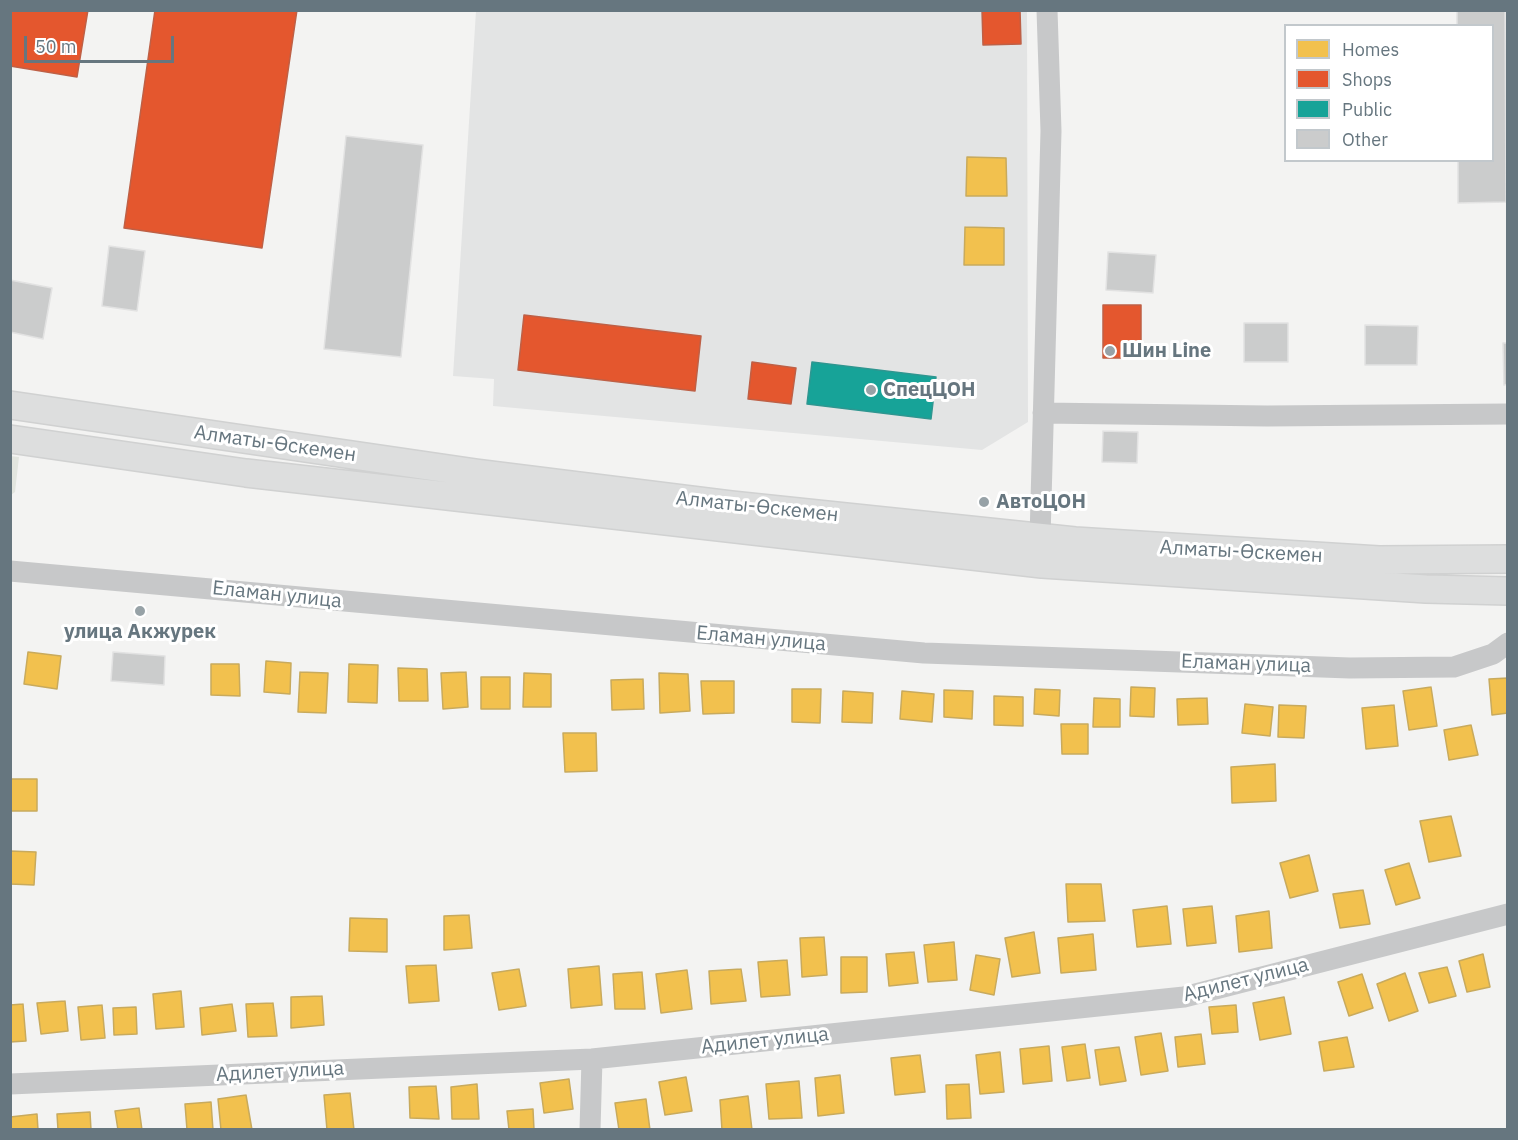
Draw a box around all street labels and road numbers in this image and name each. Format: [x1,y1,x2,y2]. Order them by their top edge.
street label: Алматы-Өскемен [192,421,358,467]
street label: Алматы-Өскемен [675,487,839,527]
street label: Алматы-Өскемен [1159,536,1323,568]
street label: Еламан улица [211,576,343,614]
street label: Еламан улица [695,621,827,657]
street label: Еламан улица [1181,650,1311,678]
street label: Адилет улица [1181,953,1311,1007]
street label: Адилет улица [700,1022,830,1060]
street label: Адилет улица [215,1057,345,1087]

